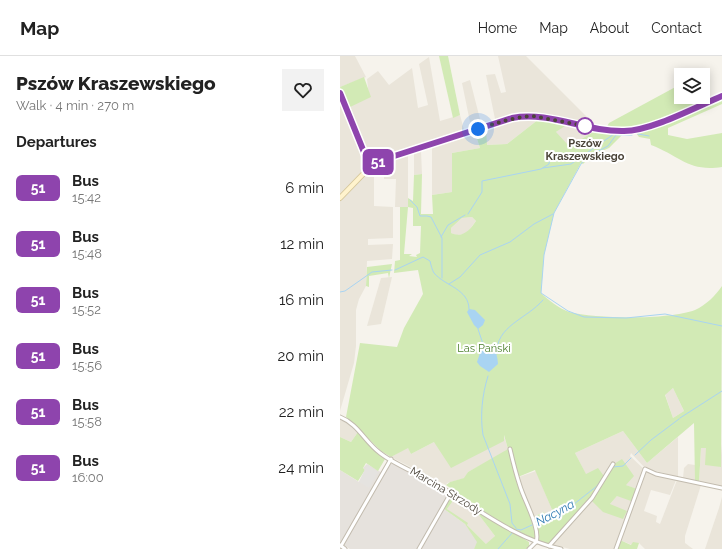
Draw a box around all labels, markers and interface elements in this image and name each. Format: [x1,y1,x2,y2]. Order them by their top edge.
text: Map [20,17,59,39]
text: Home [478,20,517,36]
text: Map [539,20,568,36]
text: About [590,20,629,36]
text: Contact [651,20,702,36]
map controls [674,68,710,104]
button: layers [674,68,710,104]
button: heart [282,69,324,111]
text: Pszów Kraszewskiego [16,72,216,94]
text: Walk · 4 min · 270 m [16,98,134,113]
marker: Pszów Kraszewskiego [576,117,594,135]
your location [468,119,488,139]
text: Departures [16,133,97,151]
place label: Pszów Kraszewskiego [546,137,625,163]
line badge: 51 [360,149,396,175]
text: 51 [371,154,385,170]
text: Bus [72,172,99,190]
text: 6 min [285,179,324,197]
text: 51 [31,180,45,196]
text: 15:42 [72,190,101,205]
text: Bus [72,228,99,246]
text: 12 min [280,235,324,253]
text: 51 [31,236,45,252]
text: 15:48 [72,246,102,261]
text: Bus [72,284,99,302]
text: 16 min [279,291,324,309]
text: 51 [31,292,45,308]
text: 15:52 [72,302,101,317]
text: Bus [72,340,99,358]
park label: Las Pański [457,342,511,355]
text: 20 min [277,347,324,365]
text: 51 [31,348,45,364]
text: 15:56 [72,358,102,373]
text: Bus [72,396,99,414]
text: 22 min [279,403,324,421]
text: 51 [31,404,45,420]
text: 15:58 [72,414,102,429]
text: Bus [72,452,99,470]
text: 24 min [278,459,324,477]
text: 51 [31,460,45,476]
street label: Marcina Strzody [408,464,484,518]
text: 16:00 [72,470,104,485]
water label: Nacyna [533,497,577,529]

